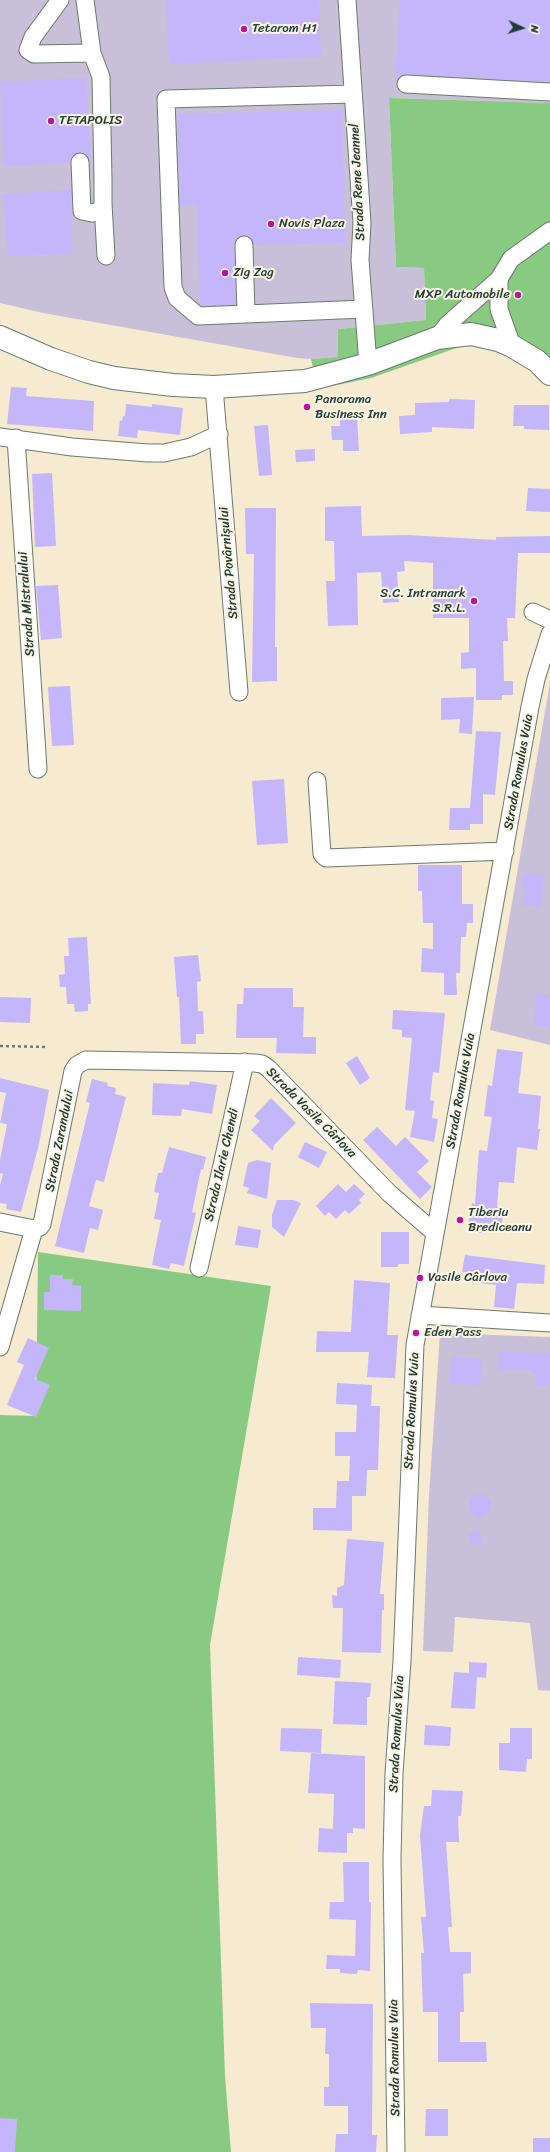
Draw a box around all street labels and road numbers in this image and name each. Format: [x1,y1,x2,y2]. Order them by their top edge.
street label: Strada Rene Jeannel [347,123,369,241]
street label: Strada Povârnișului [216,506,242,620]
street label: Strada Mistralului [16,551,38,657]
street label: Strada Romulus Vuia [501,713,537,831]
street label: Strada Romulus Vuia [443,1032,479,1150]
street label: Strada Vasile Cârlova [263,1065,359,1161]
street label: Strada Zarandului [43,1089,77,1193]
street label: Strada Ilarie Chendi [201,1107,243,1223]
street label: Strada Romulus Vuia [401,1352,423,1470]
street label: Strada Romulus Vuia [386,1675,408,1793]
street label: Strada Romulus Vuia [386,1999,404,2117]

